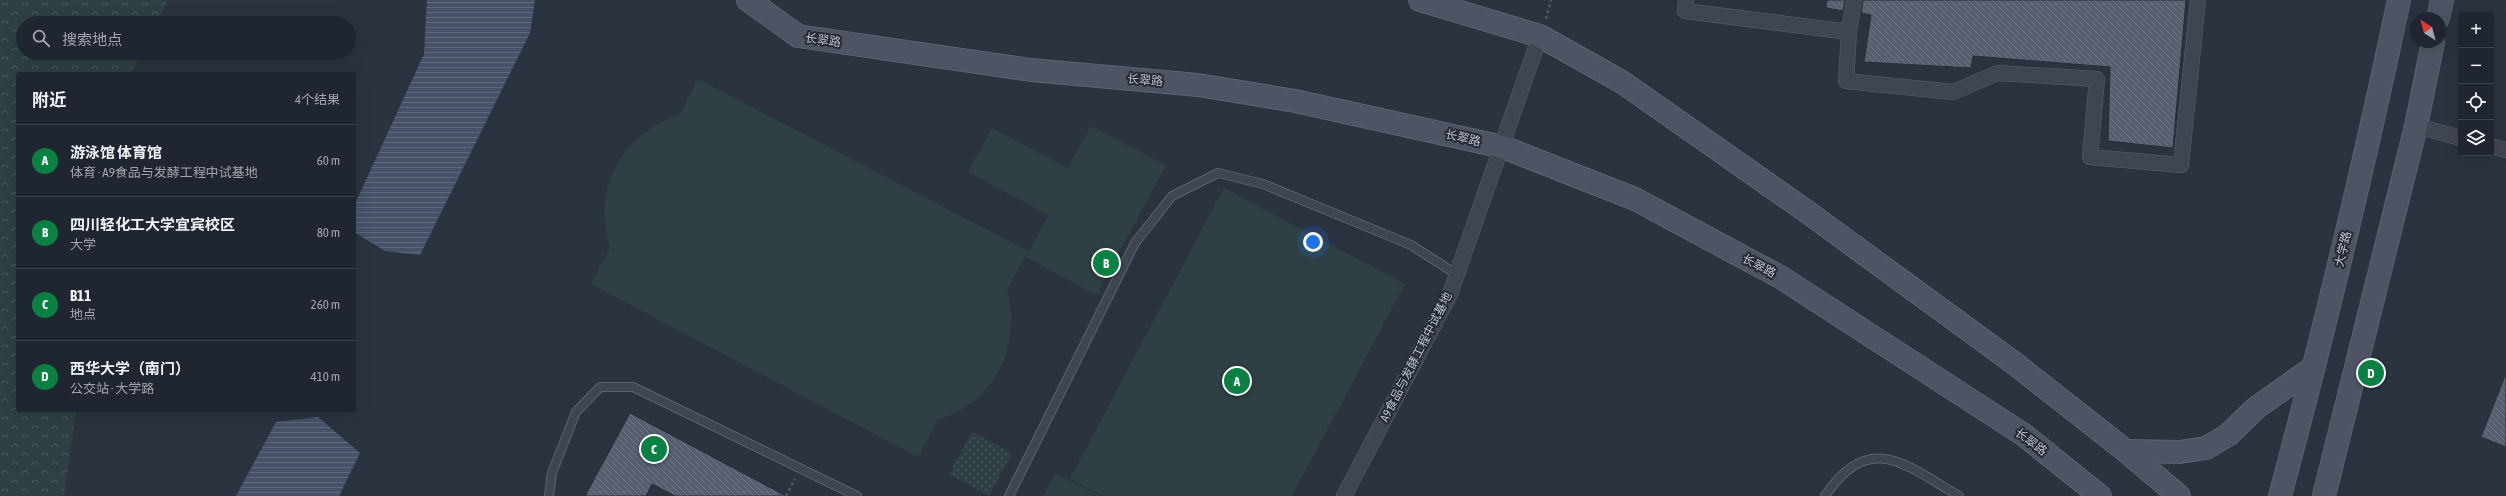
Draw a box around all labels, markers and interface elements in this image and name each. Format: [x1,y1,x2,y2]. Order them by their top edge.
north arrow [2410,12,2446,48]
map controls [2458,12,2494,156]
button: + [2458,12,2494,48]
search box [16,16,356,60]
icon: search [30,27,52,49]
text: 搜索地点 [62,31,122,48]
street label: 长翠路 [804,31,842,49]
button: − [2458,48,2494,84]
street label: 长翠路 [1126,71,1164,89]
button: locate [2458,84,2494,120]
text: 附近 [32,90,66,110]
text: 4个结果 [295,92,340,107]
button: layers [2458,120,2494,156]
street label: 长翠路 [1444,127,1482,149]
text: 游泳馆 体育馆 [70,144,162,161]
text: A [42,153,48,168]
text: 60 m [317,153,340,168]
text: 体育 · A9食品与发酵工程中试基地 [70,165,258,180]
text: 四川轻化工大学宜宾校区 [70,216,235,233]
text: B [42,225,48,240]
text: 80 m [317,225,340,240]
street label: 大学路 [2332,230,2354,268]
your location [1303,232,1323,252]
text: 大学 [70,237,96,252]
pin: B [1093,248,1119,278]
street label: 长翠路 [1740,251,1778,281]
text: B11 [70,287,91,304]
street label: A9食品与发酵工程中试基地 [1377,290,1455,424]
text: C [42,297,48,312]
text: 260 m [311,297,340,312]
text: 地点 [70,307,96,322]
pin: D [2358,358,2384,388]
text: 西华大学（南门） [70,360,190,377]
pin: A [1224,366,1250,396]
text: D [41,369,49,384]
text: 410 m [311,369,340,384]
text: 公交站 · 大学路 [70,381,154,396]
street label: 长翠路 [2012,426,2050,458]
pin: C [641,434,667,464]

